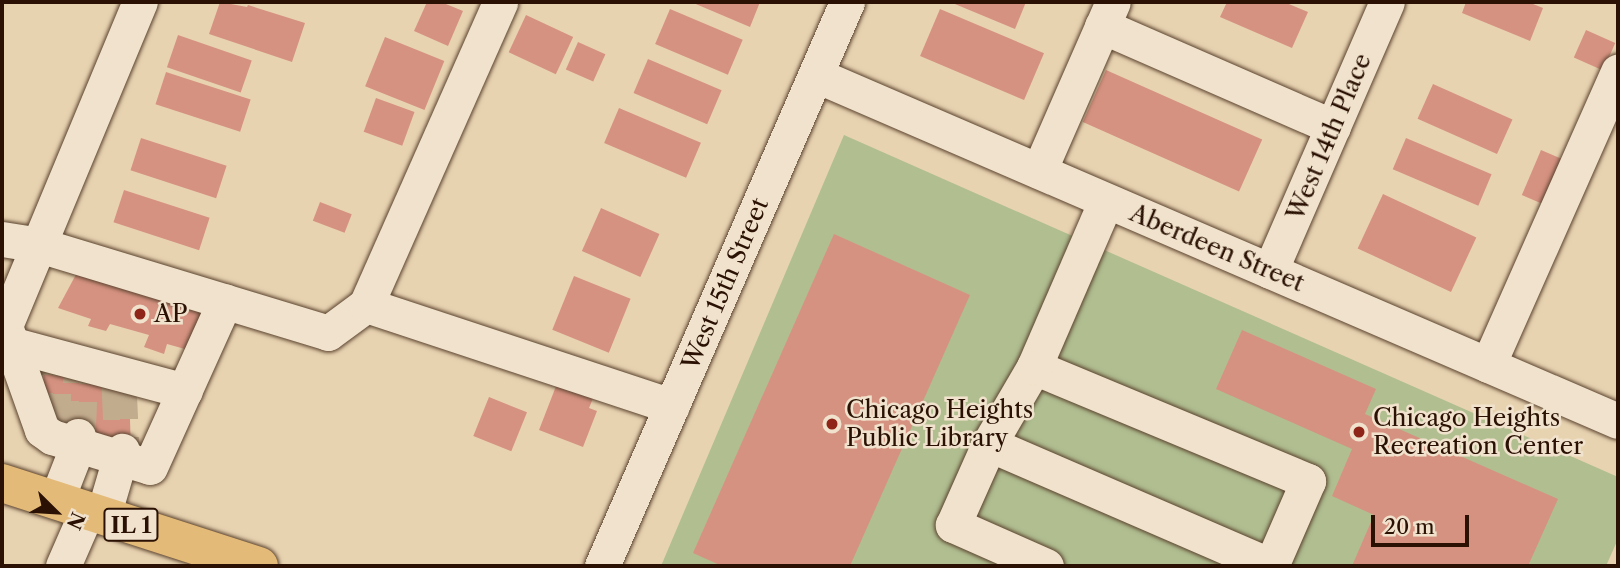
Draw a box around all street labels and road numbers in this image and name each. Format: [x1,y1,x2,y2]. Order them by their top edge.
street label: West 14th Place [1281,49,1377,225]
street label: West 15th Street [676,194,774,374]
street label: Aberdeen Street [1126,198,1308,298]
road number: IL 1 [103,505,159,544]

